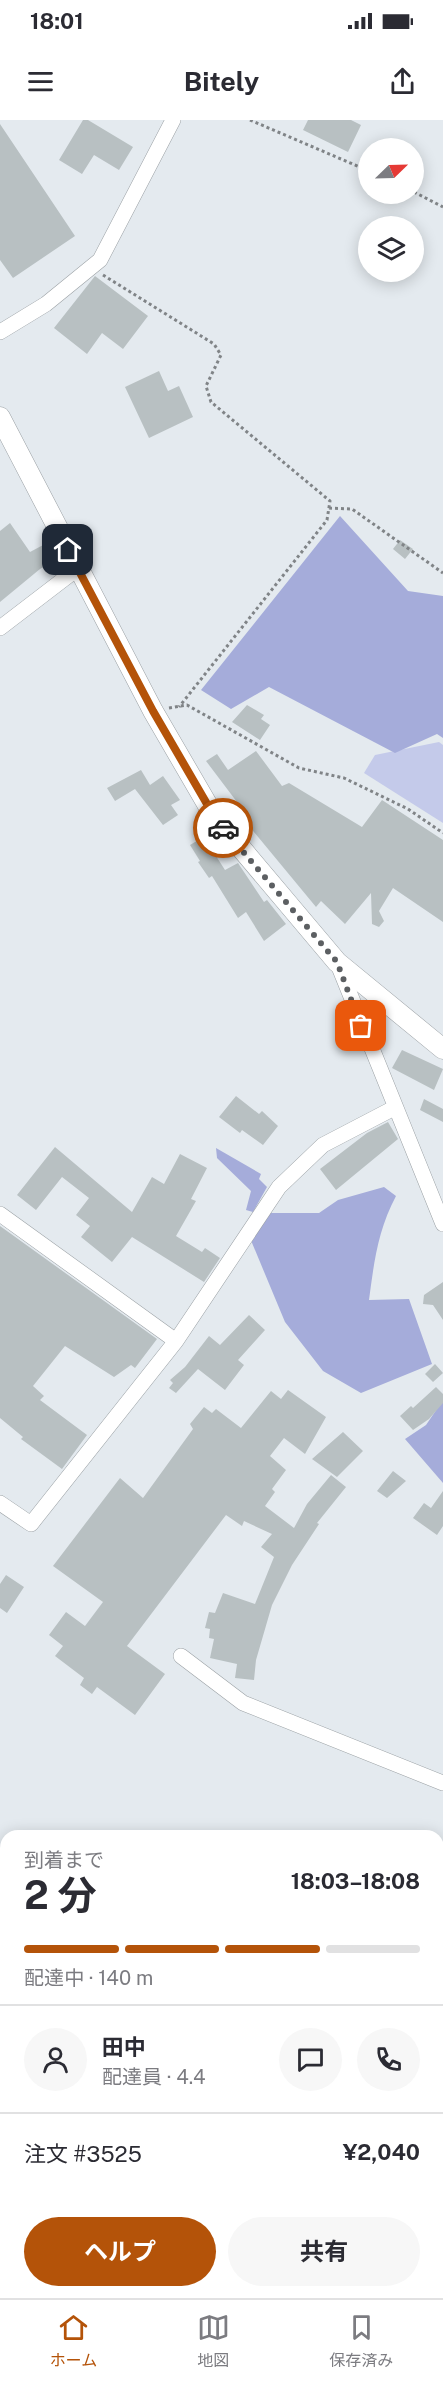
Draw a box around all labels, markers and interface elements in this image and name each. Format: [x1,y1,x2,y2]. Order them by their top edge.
text: 18:01 [30,8,84,34]
icon: menu [24,65,57,98]
text: Bitely [184,65,259,97]
icon: share [386,65,419,98]
north arrow [358,138,424,204]
map controls [358,138,424,282]
button: layers [358,216,424,282]
pin [42,524,93,575]
icon: home [51,533,84,566]
courier [193,798,253,858]
icon: car [207,812,240,845]
pin [335,1000,386,1051]
icon: bag [344,1009,377,1042]
text: 到着まで [24,1848,104,1872]
text: 18:03–18:08 [291,1868,420,1894]
text: 2 分 [24,1872,97,1918]
text: 配達中 · 140 m [24,1966,153,1990]
button: person [24,2028,87,2091]
button: chat [279,2028,342,2091]
button: phone [357,2028,420,2091]
text: 田中 [102,2034,146,2060]
text: 配達員 · 4.4 [102,2065,206,2089]
text: ¥2,040 [343,2139,420,2165]
text: 注文 #3525 [24,2141,142,2167]
button: ヘルプ [24,2217,216,2286]
button: 共有 [228,2217,420,2286]
tab: ホーム [50,2311,97,2371]
tab: 地図 [197,2311,230,2371]
tab: 保存済み [329,2311,393,2371]

